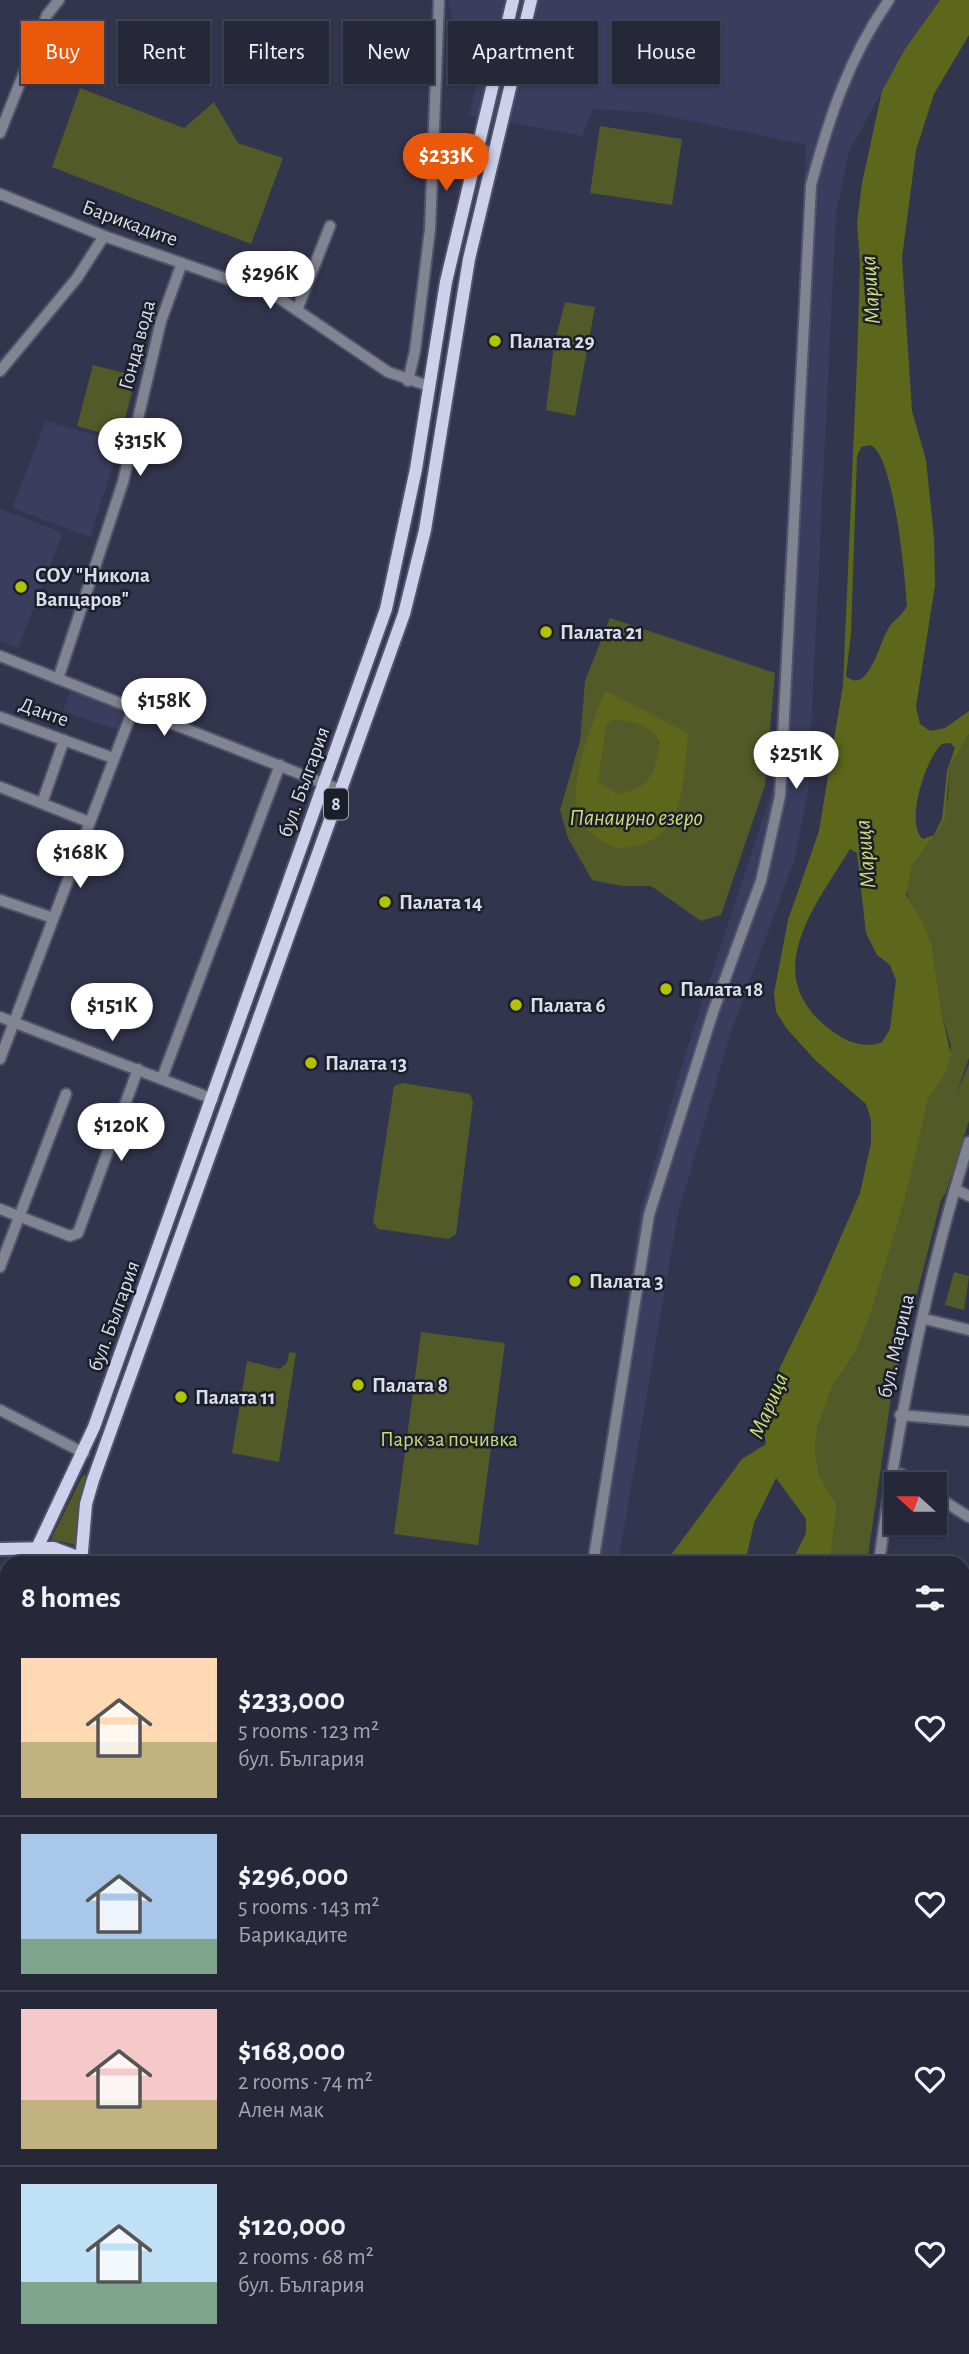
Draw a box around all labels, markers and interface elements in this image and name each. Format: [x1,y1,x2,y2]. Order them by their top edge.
chip: Buy [21,21,104,84]
chip: Rent [118,21,210,84]
chip: Filters [224,21,329,84]
chip: New [343,21,434,84]
chip: Apartment [448,21,598,84]
chip: House [612,21,720,84]
pin: $233K [397,134,495,193]
text: $233K [419,144,473,167]
street label: Барикадите [79,196,181,250]
pin: $296K [221,252,319,311]
water label: Марица [857,255,885,325]
text: $296K [242,262,298,285]
street label: Гонда вода [115,298,159,392]
place label: Палата 29 [509,331,595,352]
marker: Палата 29 [487,333,503,349]
pin: $315K [91,419,189,478]
text: $315K [114,429,166,452]
place label: СОУ "Никола Вапцаров" [35,565,150,610]
marker: СОУ "Никола Вапцаров" [13,579,29,595]
place label: Палата 21 [560,622,643,643]
marker: Палата 21 [538,624,554,640]
pin: $158K [115,678,213,738]
text: $158K [137,689,191,712]
street label: Данте [16,693,72,731]
street label: бул. България [274,724,334,840]
pin: $251K [747,732,845,791]
text: $251K [770,742,822,765]
road number: 8 [324,789,348,820]
water label: Панаирно езеро [569,807,703,830]
water label: Марица [852,819,880,889]
pin: $168K [31,830,129,890]
text: $168K [53,841,107,864]
place label: Палата 14 [399,892,483,913]
marker: Палата 14 [377,894,393,910]
place label: Палата 18 [680,979,763,1000]
marker: Палата 18 [658,981,674,997]
pin: $151K [63,984,161,1043]
text: $151K [87,994,137,1017]
place label: Палата 6 [530,995,606,1016]
marker: Палата 6 [508,997,524,1013]
place label: Палата 13 [325,1053,407,1074]
marker: Палата 13 [303,1055,319,1071]
pin: $120K [72,1104,170,1163]
text: $120K [94,1114,148,1137]
street label: бул. България [84,1258,144,1374]
place label: Палата 3 [589,1271,664,1292]
marker: Палата 3 [567,1273,583,1289]
street label: бул. Марица [874,1292,918,1400]
water label: Марица [745,1370,793,1442]
place label: Палата 8 [372,1375,448,1396]
marker: Палата 8 [350,1377,366,1393]
place label: Палата 11 [195,1387,276,1408]
marker: Палата 11 [173,1389,189,1405]
park label: Парк за почивка [380,1429,518,1450]
north arrow [884,1472,947,1535]
map controls [884,1472,947,1535]
icon: filters [911,1579,949,1617]
text: 8 homes [21,1583,121,1613]
text: $233,000 [238,1685,345,1715]
icon: home [77,1686,161,1770]
icon: heart [911,1709,949,1747]
text: 5 rooms · 123 m² [238,1720,379,1743]
text: бул. България [238,1748,365,1771]
text: $296,000 [238,1861,348,1891]
icon: home [77,1862,161,1946]
icon: heart [911,1885,949,1923]
text: 5 rooms · 143 m² [238,1896,380,1919]
text: Барикадите [238,1924,348,1947]
text: $168,000 [238,2036,345,2066]
icon: home [77,2037,161,2121]
icon: heart [911,2060,949,2098]
text: 2 rooms · 74 m² [238,2071,373,2094]
text: Ален мак [238,2099,324,2122]
text: $120,000 [238,2211,346,2241]
icon: home [77,2212,161,2296]
icon: heart [911,2235,949,2273]
text: 2 rooms · 68 m² [238,2246,374,2269]
text: бул. България [238,2274,365,2297]

